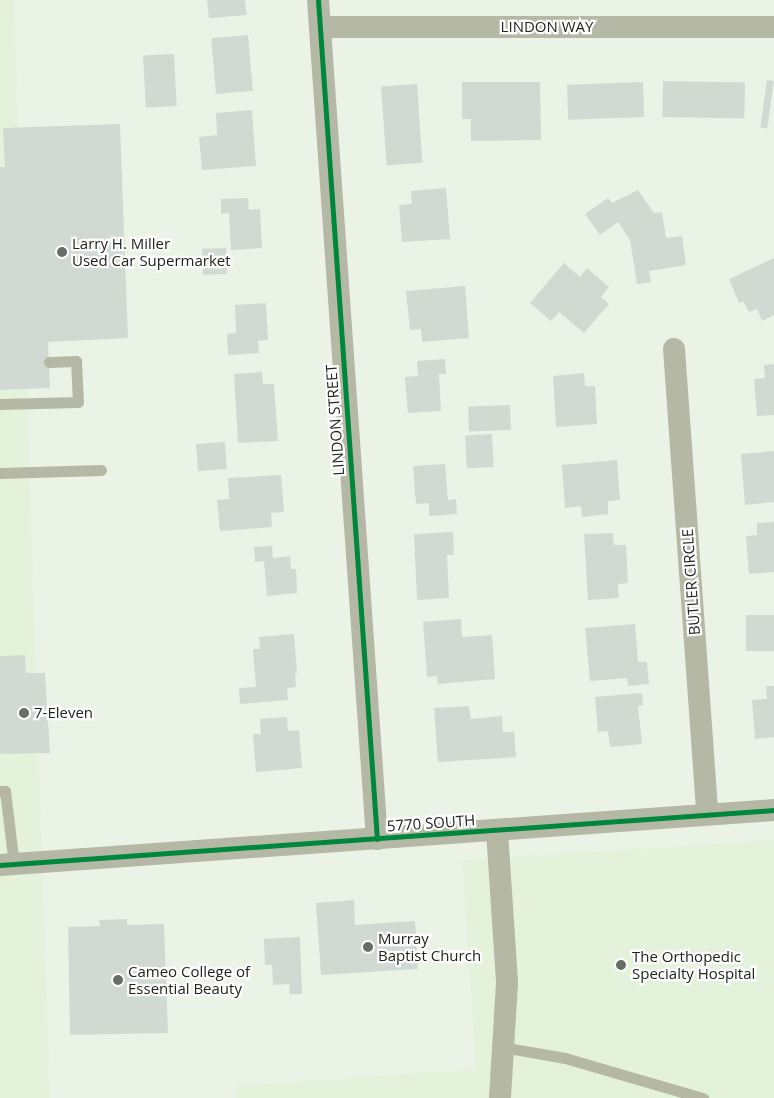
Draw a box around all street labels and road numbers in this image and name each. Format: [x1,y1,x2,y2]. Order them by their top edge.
street label: LINDON WAY [501,18,593,36]
street label: LINDON STREET [322,364,348,476]
street label: BUTLER CIRCLE [678,528,704,636]
street label: 5770 SOUTH [386,811,476,835]

